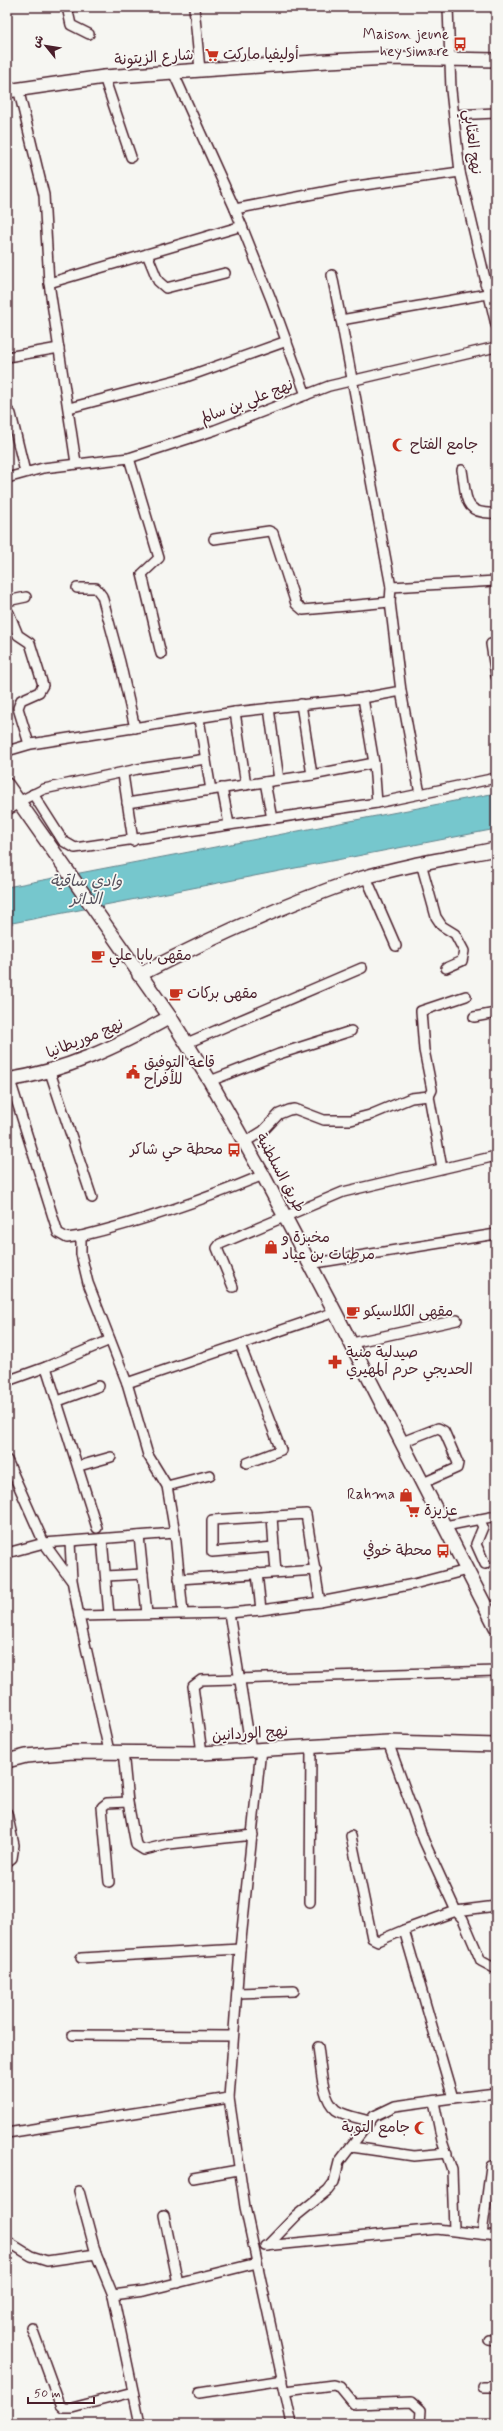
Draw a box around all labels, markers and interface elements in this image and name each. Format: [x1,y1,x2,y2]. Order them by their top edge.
place label: Maison jeune hey simare [363,25,449,62]
north arrow [26,26,66,66]
text: ش [29,33,47,50]
bus stop icon: Maison jeune hey simare [452,36,468,52]
street label: شارع الزيتونة [114,45,194,71]
place label: أوليفيا ماركت [223,45,299,65]
supermarket icon: أوليفيا ماركت [204,47,220,63]
street label: نهج العنّابي [456,108,486,176]
street label: نهج علي بن سالم [198,375,297,431]
place label: جامع الفتاح [410,435,478,455]
mosque icon: جامع الفتاح [391,437,407,453]
water label: وادي ساقية الدائر [50,871,123,910]
place label: مقهى بابا علي [109,946,192,968]
cafe icon: مقهى بابا علي [90,948,106,964]
place label: مقهى بركات [187,984,258,1004]
cafe icon: مقهى بركات [168,986,184,1002]
street label: نهج موريطانيا [44,1014,126,1064]
place label: قاعة التوفيق للأفراح [144,1053,215,1090]
public building icon: قاعة التوفيق للأفراح [125,1064,141,1080]
street label: طريق السلطنية [251,1130,309,1216]
place label: محطة حي شاكر [128,1140,223,1162]
bus stop icon: محطة حي شاكر [226,1142,242,1158]
place label: مخبزة و مرطبات بن عياد [281,1228,375,1265]
shop icon: مخبزة و مرطبات بن عياد [263,1239,279,1255]
place label: مقهى الكلاسيكو [363,1302,453,1322]
cafe icon: مقهى الكلاسيكو [345,1304,361,1320]
place label: صيدلية منية الحديجي حرم المهيري [346,1343,473,1382]
pharmacy icon: صيدلية منية الحديجي حرم المهيري [327,1354,343,1370]
place label: Rahma [347,1485,395,1505]
shop icon: Rahma [398,1487,414,1503]
place label: عزيزة [424,1501,457,1521]
supermarket icon: عزيزة [405,1503,421,1519]
place label: محطة خوفي [363,1540,432,1561]
bus stop icon: محطة خوفي [435,1543,451,1559]
street label: نهج الوردانين [211,1721,289,1747]
place label: جامع التوبة [342,2118,410,2138]
mosque icon: جامع التوبة [413,2120,429,2136]
scale bar [28,2379,94,2405]
text: 50 m [34,2386,61,2402]

